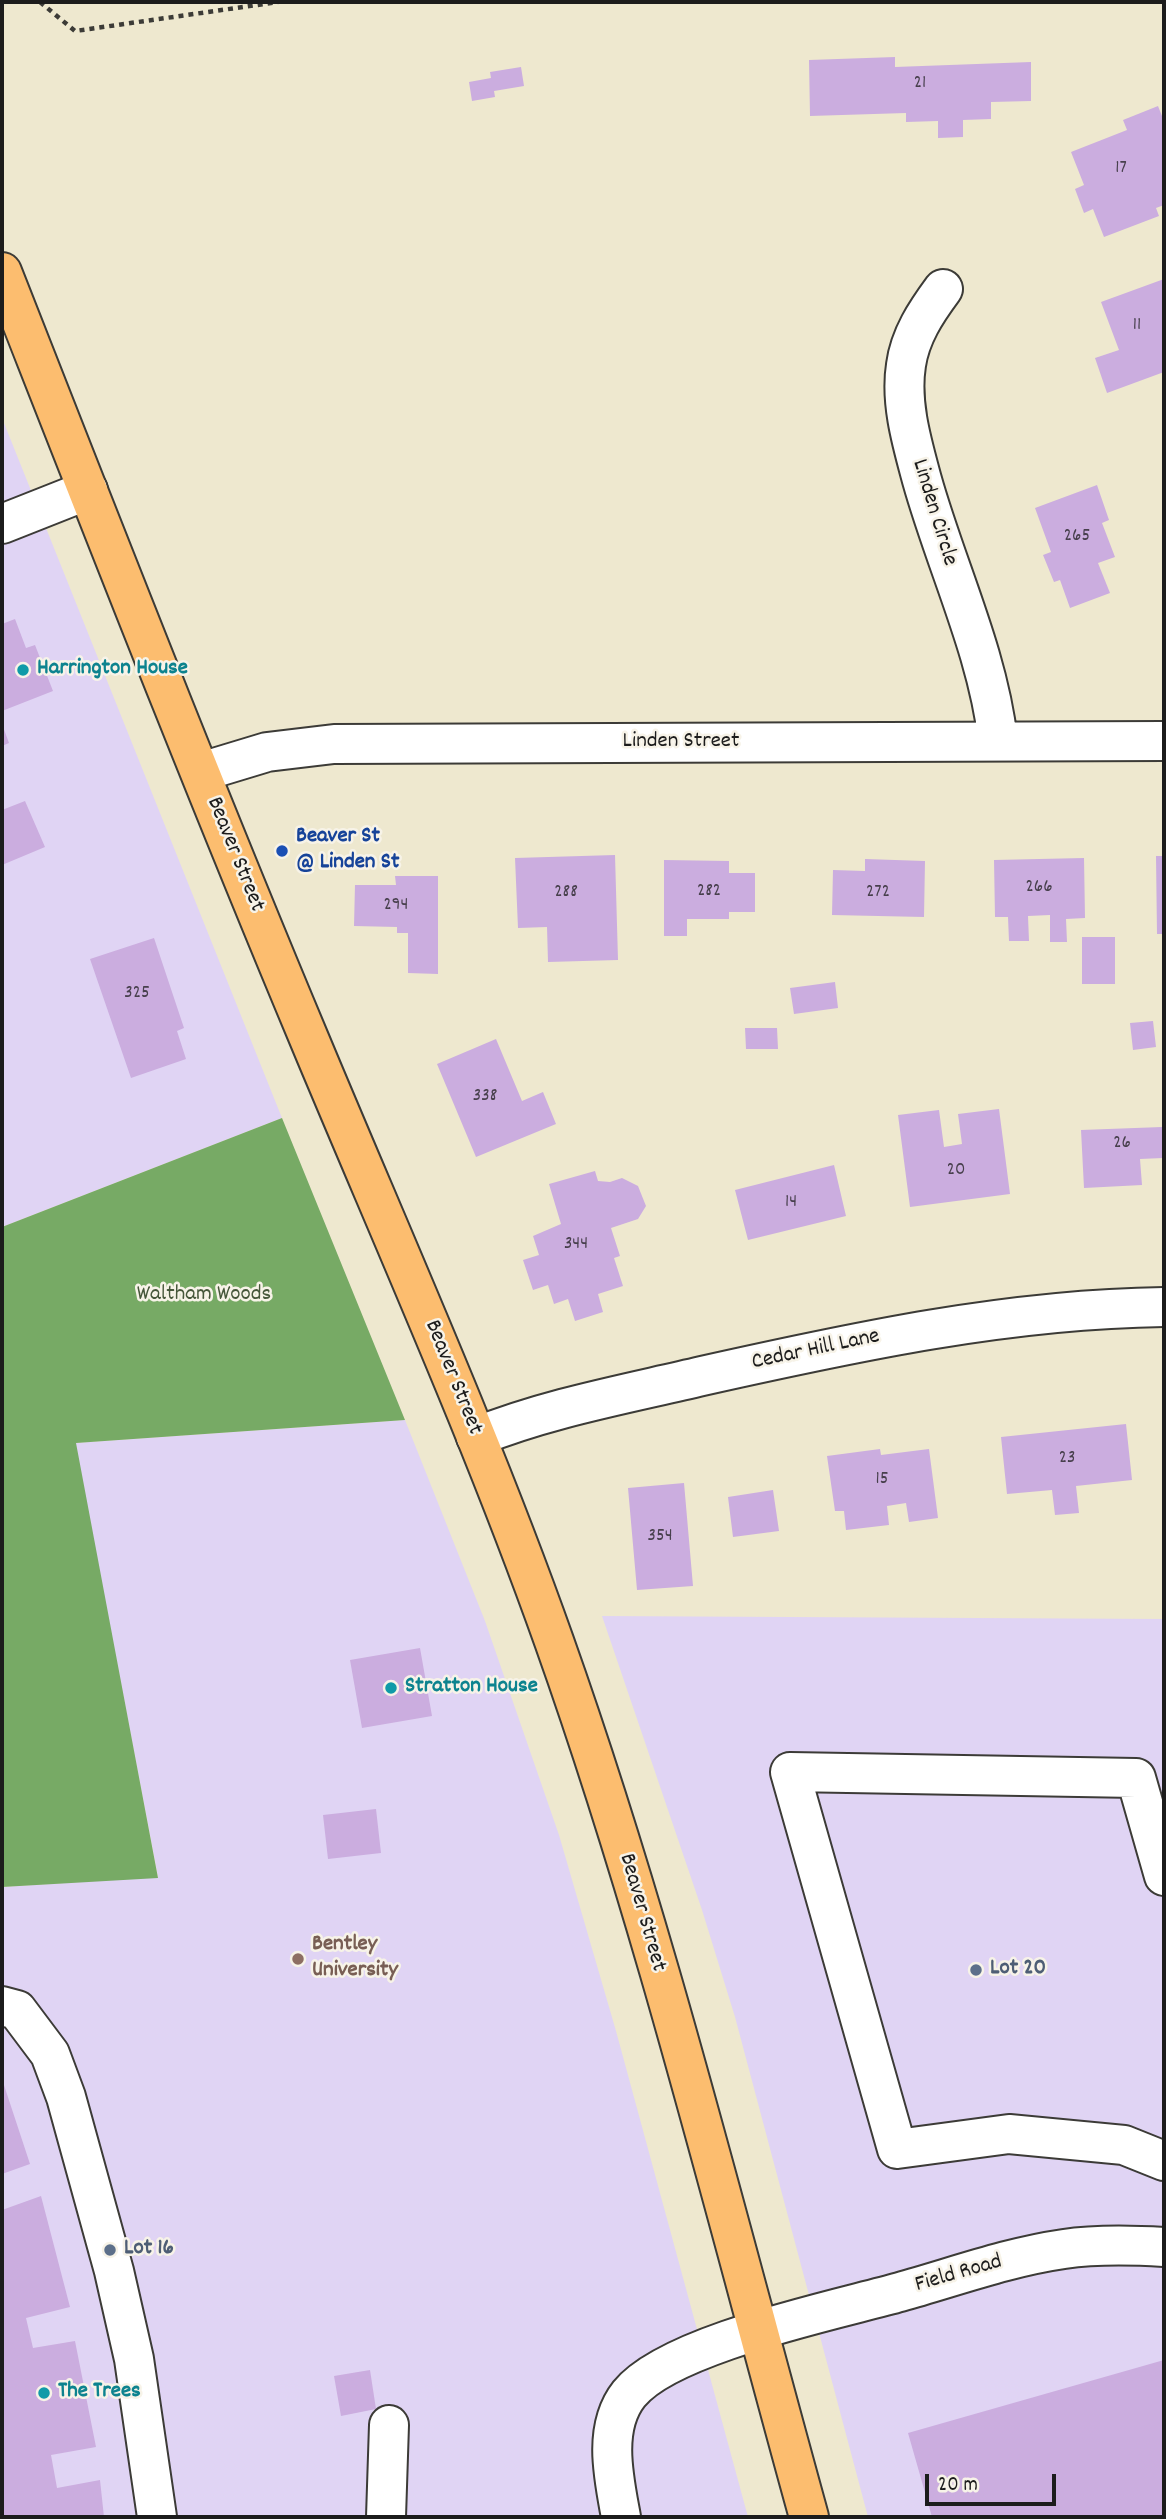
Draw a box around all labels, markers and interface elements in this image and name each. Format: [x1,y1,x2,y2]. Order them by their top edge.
house number: 21 [914,73,926,95]
house number: 17 [1115,158,1127,180]
house number: 11 [1133,315,1141,337]
street label: Linden Circle [904,456,962,570]
house number: 265 [1064,526,1090,548]
place label: Harrington House [37,656,188,684]
marker: Harrington House [15,662,31,678]
street label: Linden Street [623,729,739,757]
street label: Beaver Street [199,794,269,916]
place label: Beaver St @ Linden St [296,824,399,878]
marker: Beaver St @ Linden St [274,843,290,859]
house number: 266 [1026,877,1052,899]
house number: 282 [697,881,721,903]
house number: 288 [554,882,578,904]
house number: 272 [866,882,890,904]
house number: 294 [384,895,408,917]
house number: 325 [124,983,150,1005]
house number: 338 [473,1086,497,1108]
house number: 26 [1113,1133,1131,1155]
house number: 20 [947,1160,965,1182]
house number: 14 [785,1192,797,1214]
house number: 344 [564,1234,588,1256]
park label: Waltham Woods [137,1282,271,1310]
street label: Beaver Street [417,1317,487,1439]
street label: Cedar Hill Lane [750,1324,882,1378]
house number: 23 [1059,1448,1075,1470]
house number: 15 [876,1469,888,1491]
house number: 354 [647,1526,673,1548]
place label: Stratton House [405,1674,538,1702]
marker: Stratton House [383,1680,399,1696]
street label: Beaver Street [611,1851,671,1975]
place label: Bentley University [312,1932,398,1986]
marker: Bentley University [290,1951,306,1967]
place label: Lot 20 [990,1956,1046,1984]
marker: Lot 20 [968,1962,984,1978]
place label: Lot 16 [124,2236,174,2264]
marker: Lot 16 [102,2242,118,2258]
street label: Field Road [912,2249,1006,2301]
place label: The Trees [58,2379,141,2407]
marker: The Trees [36,2385,52,2401]
scale bar [928,2460,1059,2504]
text: 20 m [938,2471,978,2501]

